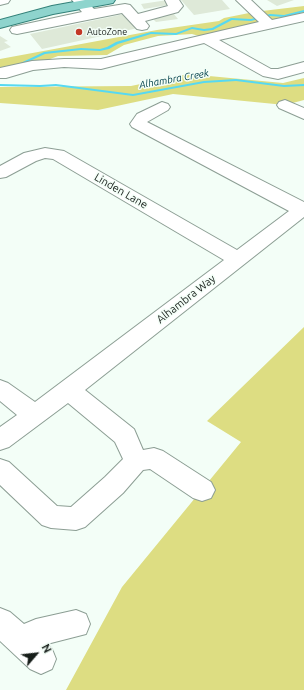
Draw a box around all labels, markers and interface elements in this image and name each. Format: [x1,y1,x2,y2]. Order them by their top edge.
marker: AutoZone [74,27,84,37]
place label: AutoZone [87,27,127,37]
water label: Alhambra Creek [138,67,210,91]
street label: Linden Lane [92,170,150,212]
street label: Alhambra Way [154,272,218,326]
north arrow [16,634,56,674]
text: N [39,642,54,655]

